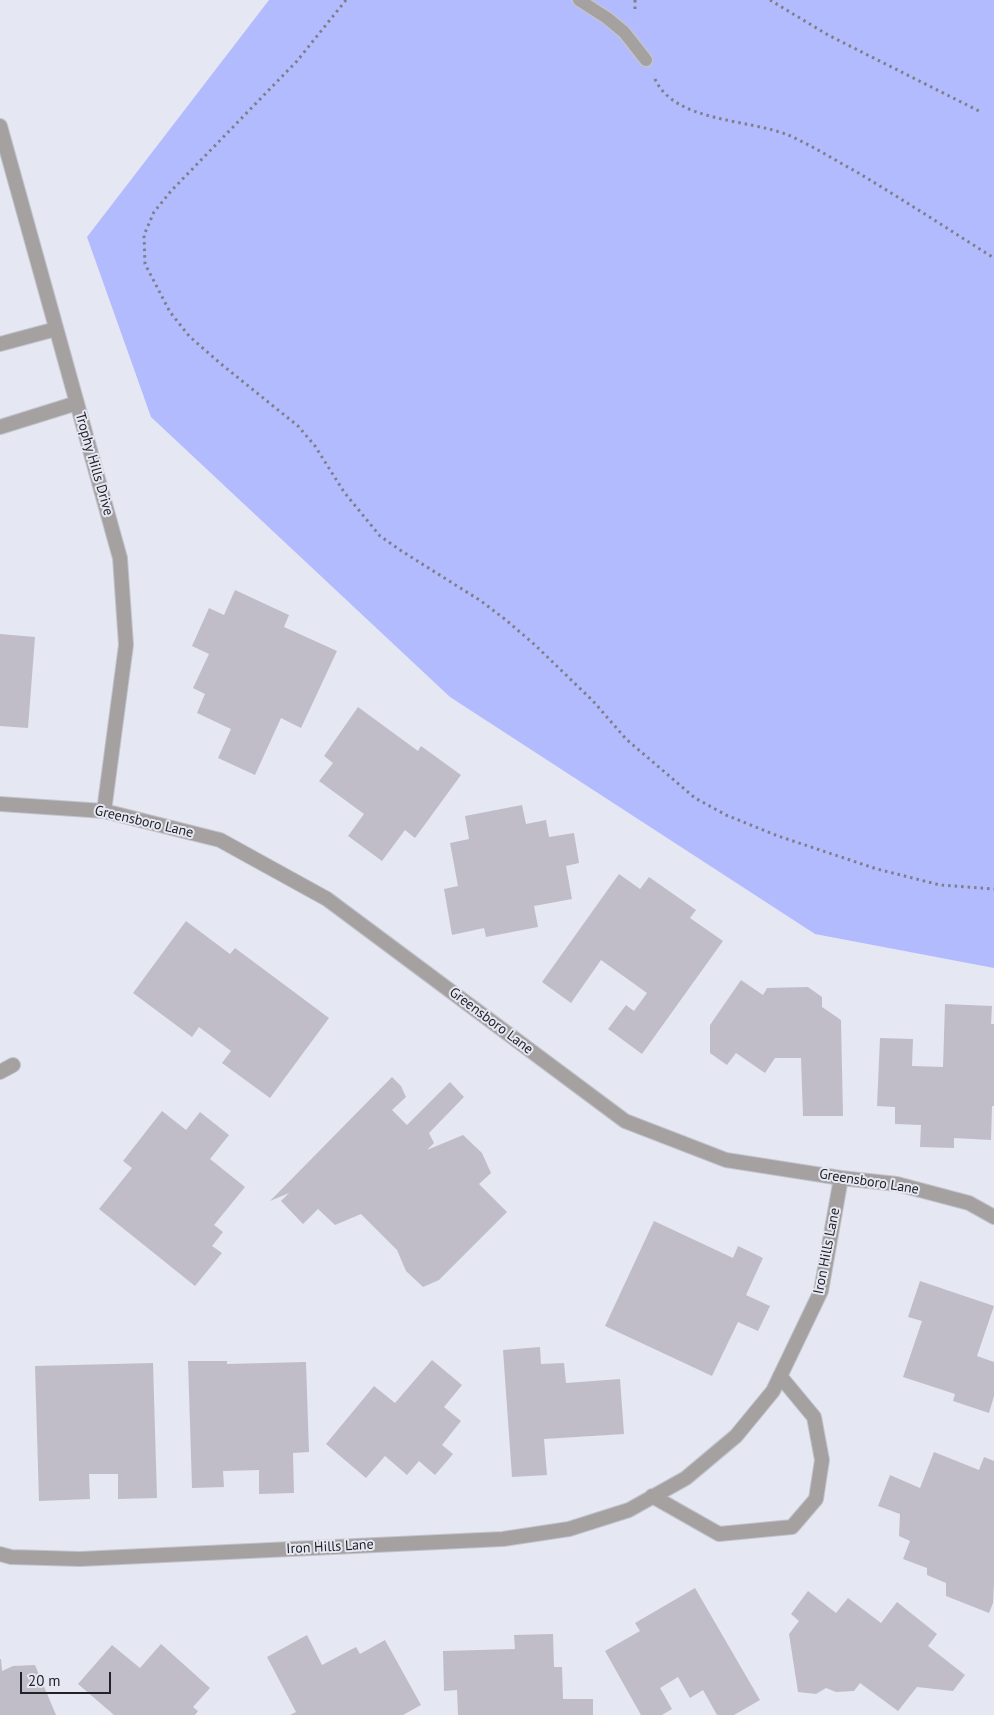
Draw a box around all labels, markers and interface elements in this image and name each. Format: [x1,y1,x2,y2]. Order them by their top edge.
street label: Trophy Hills Drive [71,411,117,517]
street label: Greensboro Lane [93,802,195,842]
street label: Greensboro Lane [446,984,536,1058]
street label: Greensboro Lane [818,1166,920,1198]
street label: Iron Hills Lane [810,1207,844,1295]
street label: Iron Hills Lane [286,1536,374,1558]
scale bar [22,1662,114,1694]
text: 20 m [28,1671,61,1690]

